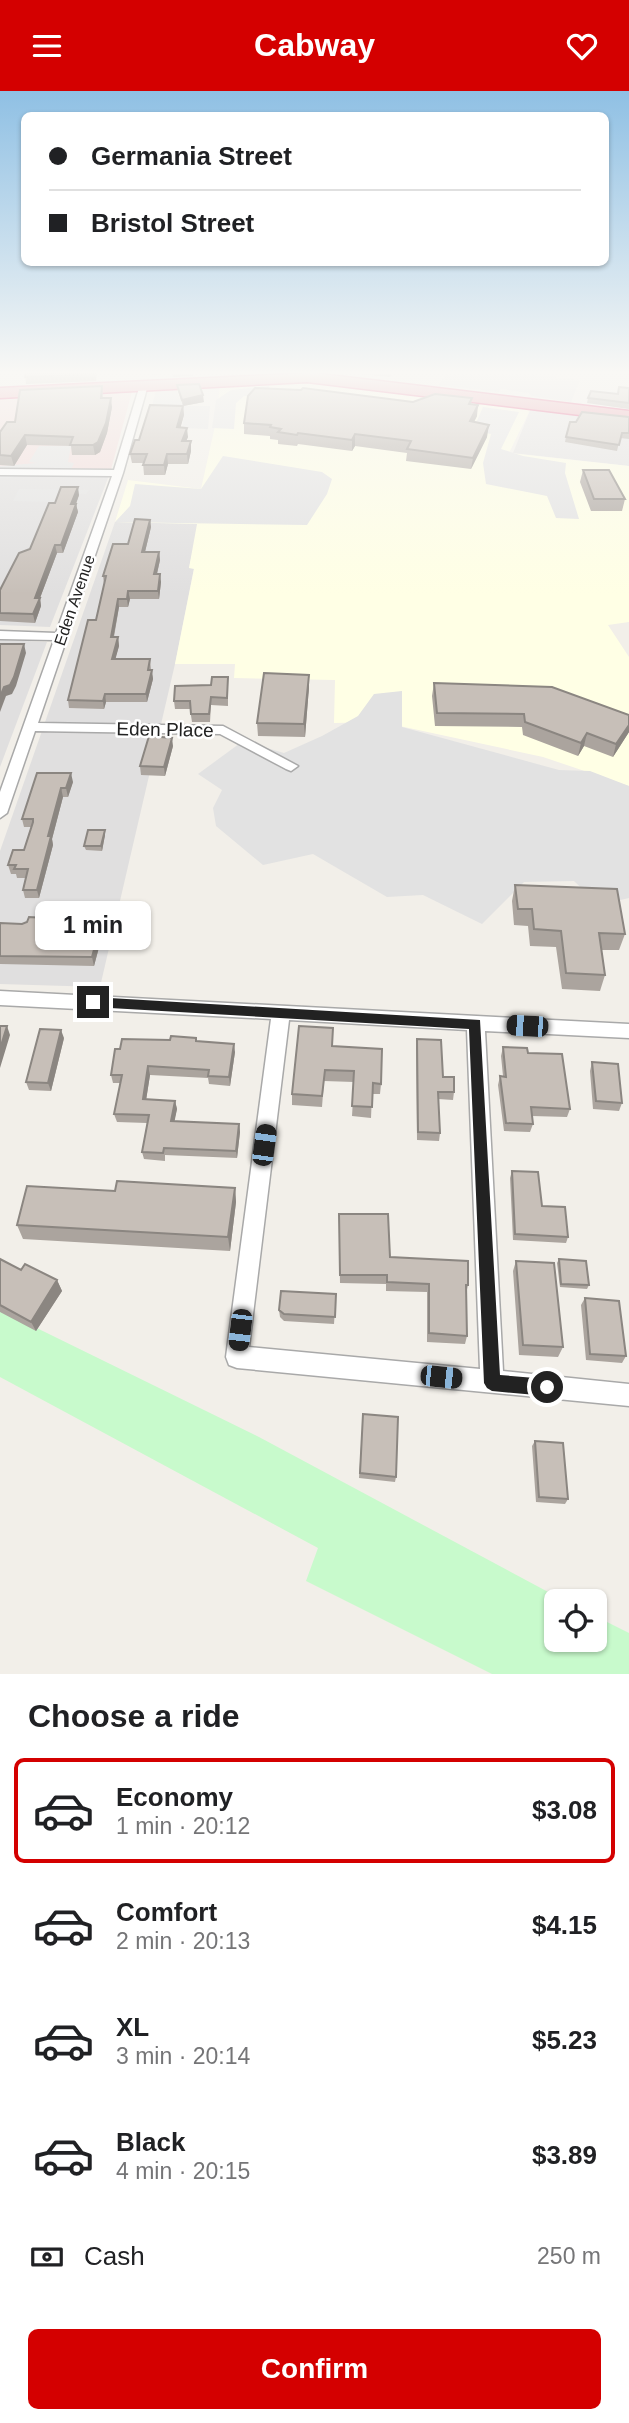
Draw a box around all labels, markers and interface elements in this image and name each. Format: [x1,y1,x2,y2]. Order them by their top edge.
icon: menu [28,27,66,65]
text: Cabway [254,27,375,63]
icon: heart [563,27,601,65]
text: Germania Street [91,141,292,171]
text: Bristol Street [91,208,254,238]
street label: Eden Avenue [51,552,98,648]
street label: Eden Place [116,718,214,741]
callout: 1 min [35,901,151,949]
text: 1 min [63,912,123,938]
route end [77,986,109,1018]
car [506,1014,549,1038]
car [251,1123,278,1167]
car [228,1308,253,1352]
car [420,1364,463,1390]
route start [531,1371,563,1403]
map controls [544,1589,607,1652]
button: locate [544,1589,607,1652]
text: Choose a ride [28,1698,240,1734]
icon: car [32,1779,95,1842]
text: Economy [116,1782,233,1812]
text: $3.08 [532,1795,597,1825]
text: 1 min · 20:12 [116,1813,250,1839]
icon: car [32,1894,95,1957]
text: Comfort [116,1897,217,1927]
text: $4.15 [532,1910,597,1940]
text: 2 min · 20:13 [116,1928,250,1954]
icon: car [32,2009,95,2072]
text: XL [116,2012,149,2042]
text: $5.23 [532,2025,597,2055]
text: 3 min · 20:14 [116,2043,250,2069]
icon: car [32,2124,95,2187]
text: Black [116,2127,185,2157]
text: $3.89 [532,2140,597,2170]
text: 4 min · 20:15 [116,2158,250,2184]
icon: cash [28,2238,66,2276]
text: Cash [84,2241,145,2271]
text: 250 m [537,2243,601,2269]
button: Confirm [28,2329,601,2409]

